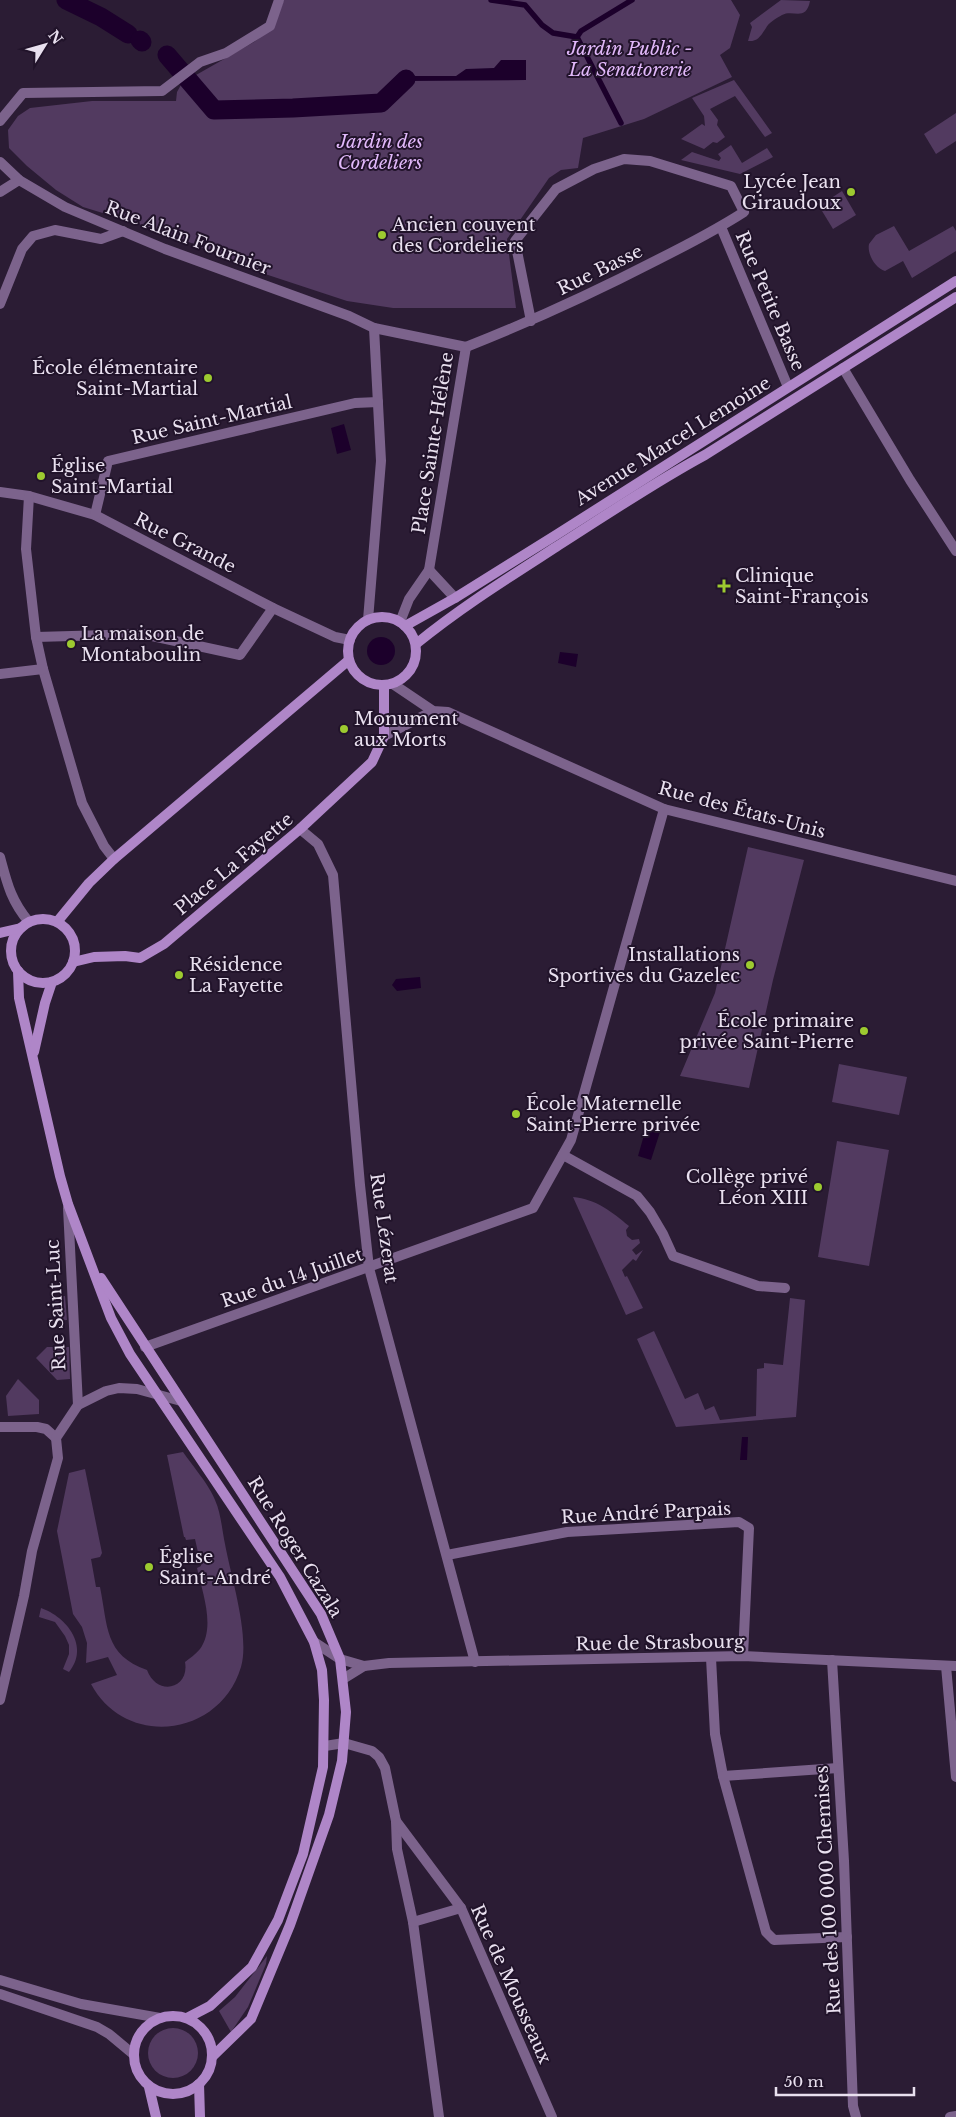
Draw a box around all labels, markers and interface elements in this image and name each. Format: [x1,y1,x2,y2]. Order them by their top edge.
north arrow [20,20,70,70]
text: N [44,27,67,48]
park label: Jardin Public - La Senatorerie [566,38,693,81]
park label: Jardin des Cordeliers [336,131,423,174]
place label: Lycée Jean Giraudoux [742,171,841,214]
marker: Lycée Jean Giraudoux [845,186,857,198]
street label: Rue Alain Fournier [102,196,274,280]
place label: Ancien couvent des Cordeliers [391,214,536,257]
street label: Rue Petite Basse [731,228,809,374]
marker: Ancien couvent des Cordeliers [376,229,388,241]
street label: Rue Basse [554,240,646,300]
street label: Place Sainte-Hélène [408,350,458,536]
place label: École élémentaire Saint-Martial [32,356,198,400]
marker: École élémentaire Saint-Martial [202,372,214,384]
street label: Avenue Marcel Lemoine [570,372,775,511]
street label: Rue Saint-Martial [130,391,294,449]
place label: Église Saint-Martial [51,454,173,498]
marker: Église Saint-Martial [35,470,47,482]
street label: Rue Grande [131,508,239,578]
place label: Clinique Saint-François [735,565,869,608]
marker: Clinique Saint-François [717,579,731,593]
place label: La maison de Montaboulin [81,623,204,666]
marker: La maison de Montaboulin [65,638,77,650]
place label: Monument aux Morts [354,708,458,751]
marker: Monument aux Morts [338,723,350,735]
street label: Rue des États-Unis [656,776,828,843]
street label: Place La Fayette [170,808,298,920]
place label: Installations Sportives du Gazelec [548,944,740,987]
place label: Résidence La Fayette [189,954,283,997]
marker: Installations Sportives du Gazelec [744,959,756,971]
marker: Résidence La Fayette [173,969,185,981]
place label: École primaire privée Saint-Pierre [680,1009,854,1053]
marker: École primaire privée Saint-Pierre [858,1025,870,1037]
place label: École Maternelle Saint-Pierre privée [526,1092,700,1136]
marker: École Maternelle Saint-Pierre privée [510,1108,522,1120]
place label: Collège privé Léon XIII [686,1166,808,1209]
street label: Rue Lézerat [365,1172,403,1285]
marker: Collège privé Léon XIII [812,1181,824,1193]
street label: Rue Saint-Luc [42,1238,70,1371]
street label: Rue du 14 Juillet [218,1243,366,1313]
street label: Rue Roger Cazala [243,1472,347,1622]
street label: Rue André Parpais [560,1498,732,1528]
place label: Église Saint-André [159,1545,271,1589]
marker: Église Saint-André [143,1561,155,1573]
street label: Rue de Strasbourg [575,1631,745,1655]
street label: Rue des 100 000 Chemises [810,1765,846,2015]
street label: Rue de Mousseaux [466,1901,556,2067]
scale bar [776,2064,914,2096]
text: 50 m [784,2072,824,2091]

